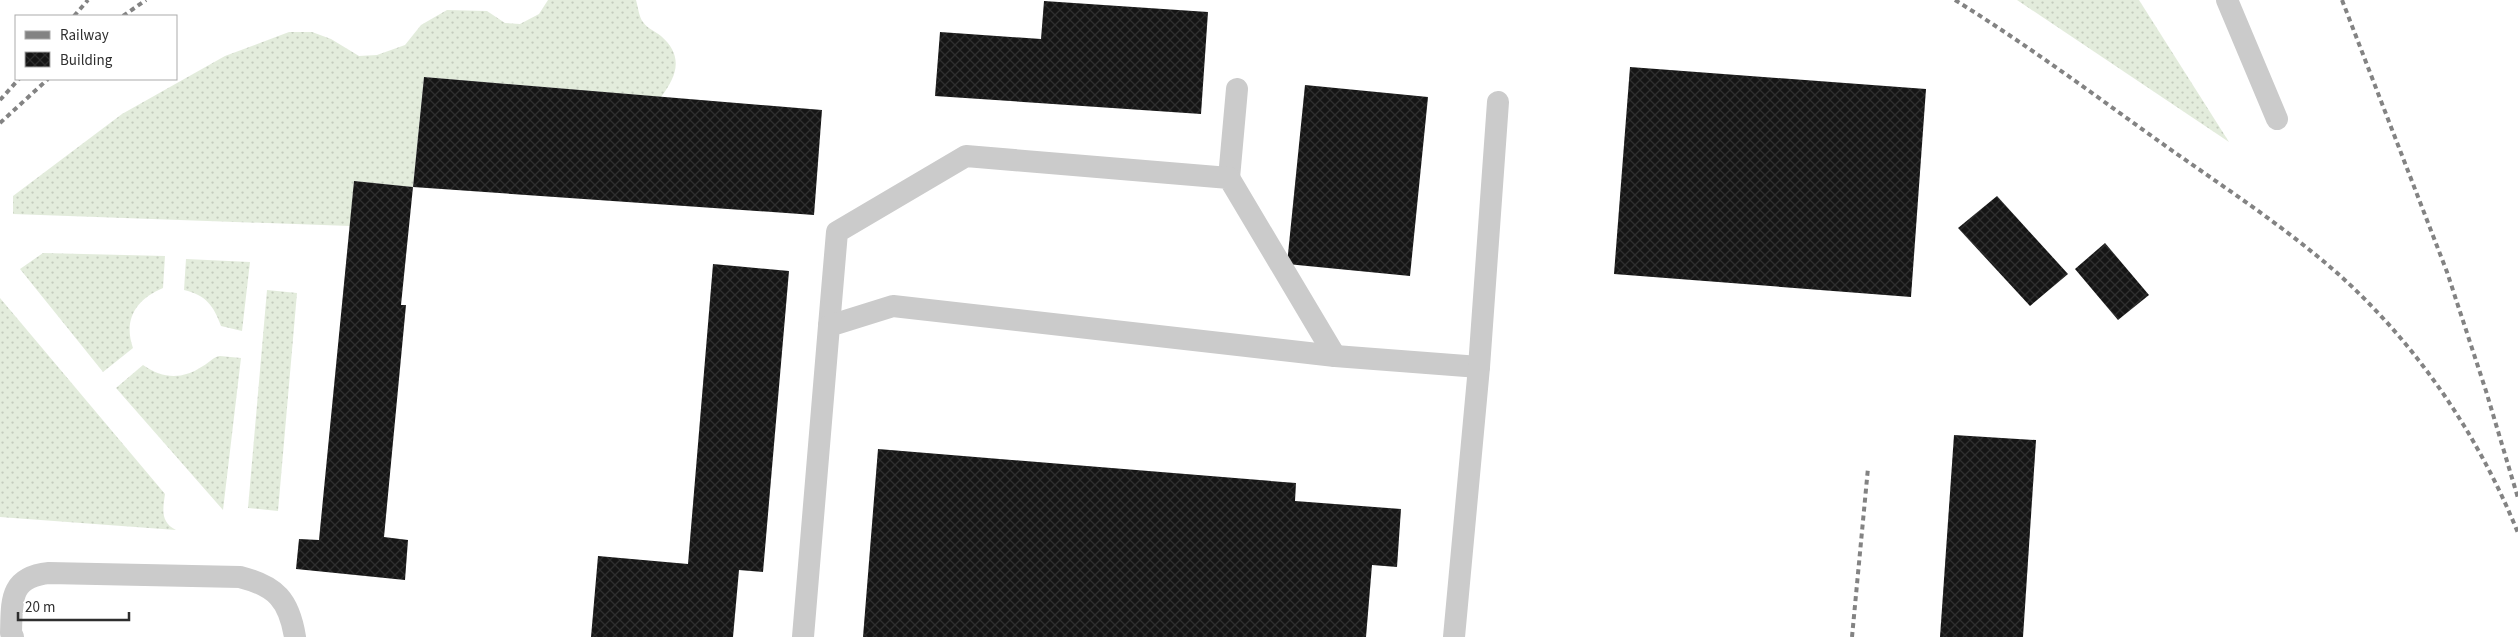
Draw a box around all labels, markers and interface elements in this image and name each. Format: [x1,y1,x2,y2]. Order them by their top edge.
legend [15,15,178,80]
text: Railway [60,25,109,46]
text: Building [60,50,113,71]
scale bar [18,590,129,622]
text: 20 m [25,597,55,618]

